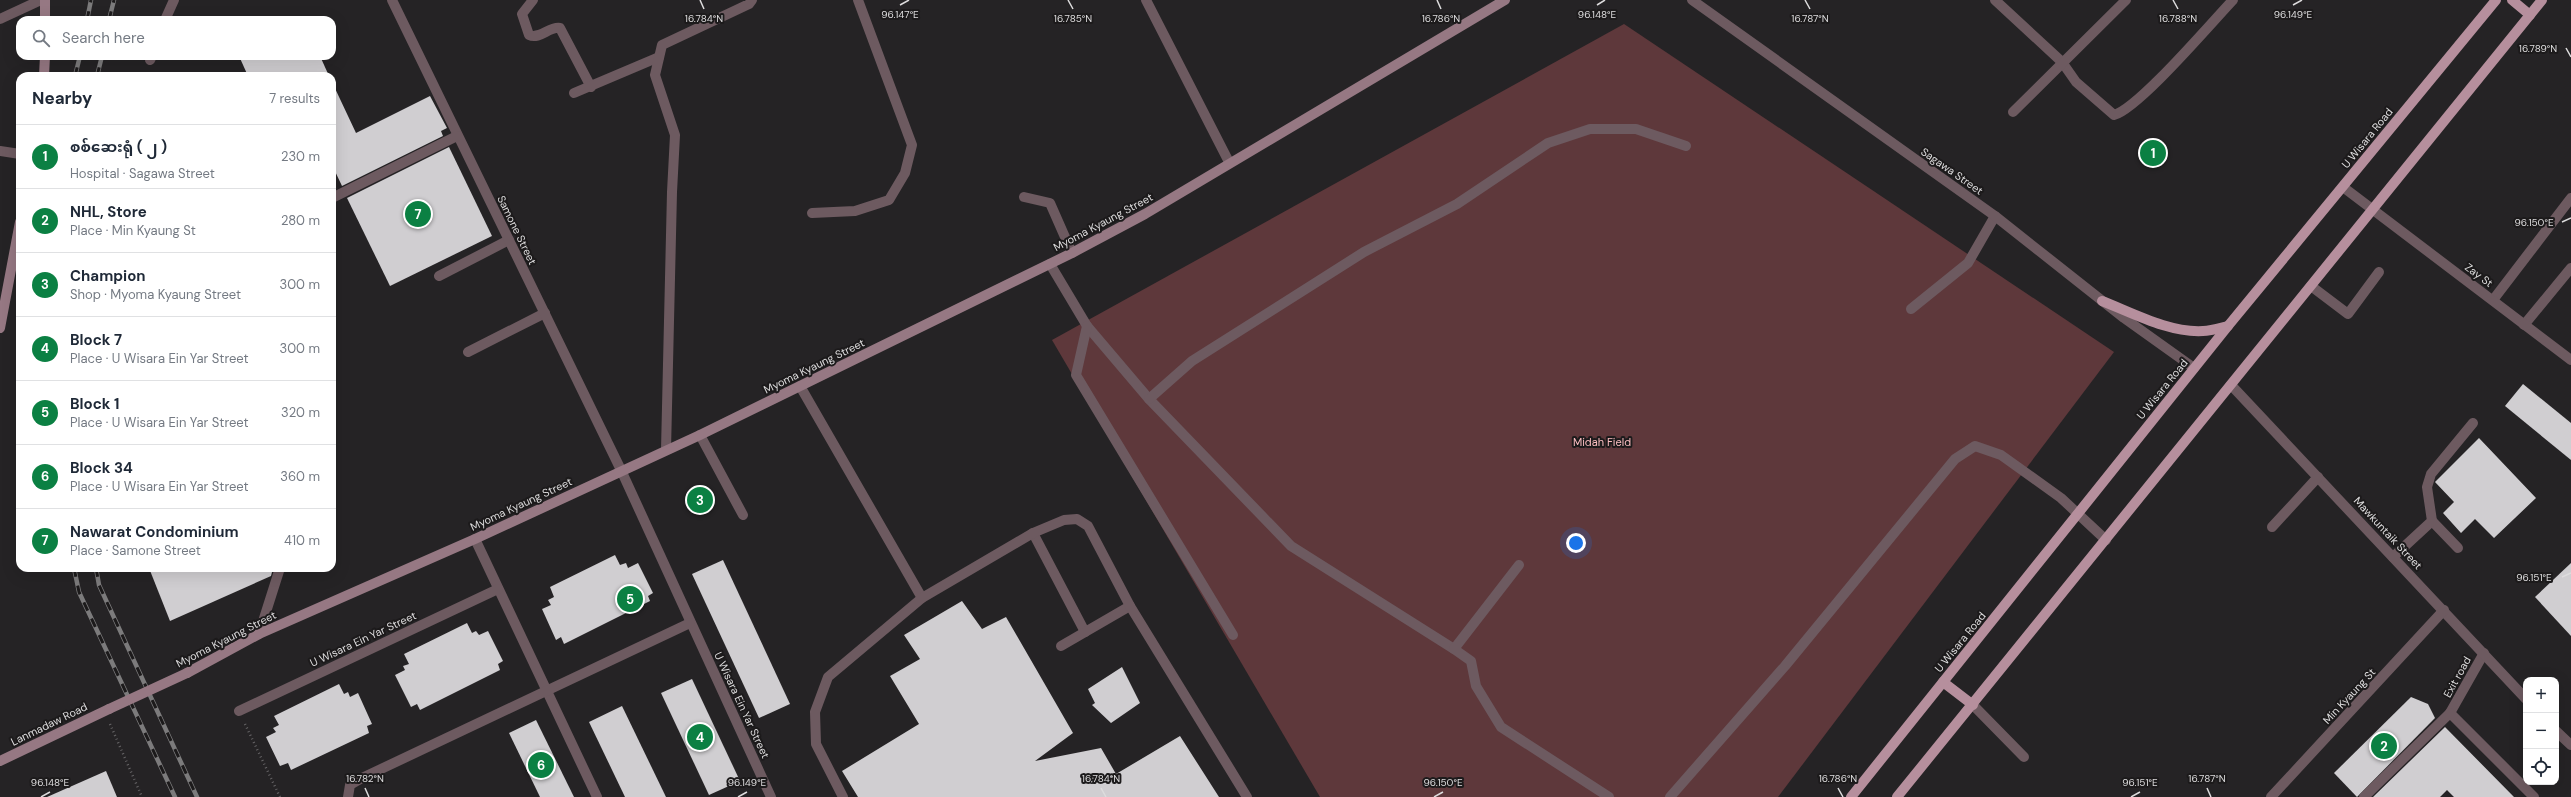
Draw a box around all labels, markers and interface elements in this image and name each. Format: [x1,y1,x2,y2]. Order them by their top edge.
text: 96.147°E [881,8,919,21]
text: 96.148°E [1578,8,1616,21]
text: 96.149°E [2274,8,2313,21]
text: 16.784°N [685,12,723,25]
text: 16.785°N [1054,12,1092,25]
text: 16.786°N [1422,12,1460,25]
text: 16.787°N [1791,12,1829,25]
text: 16.788°N [2159,12,2197,25]
search box [16,16,336,60]
icon: search [30,27,52,49]
text: Search here [62,28,145,48]
text: 16.789°N [2519,42,2557,55]
text: Nearby [32,87,92,109]
text: 7 results [269,90,320,107]
street label: U Wisara Road [2338,105,2396,171]
text: စစ်ဆေးရုံ ( ၂ ) [70,137,167,157]
pin: 1 [2140,138,2166,168]
street label: Sagawa Street [1918,144,1986,198]
text: 1 [43,148,47,165]
text: 230 m [281,148,320,165]
text: Hospital · Sagawa Street [70,165,215,182]
street label: Myoma Kyaung Street [1051,190,1155,254]
street label: Samone Street [494,193,540,267]
pin: 7 [405,199,431,229]
text: NHL, Store [70,202,147,222]
text: 2 [41,212,49,229]
text: 280 m [281,212,320,229]
text: 96.150°E [2514,216,2554,229]
text: Place · Min Kyaung St [70,222,196,239]
street label: Zay St [2462,260,2496,290]
text: Champion [70,266,146,286]
text: 3 [41,276,49,293]
text: 300 m [279,276,320,293]
text: Shop · Myoma Kyaung Street [70,286,241,303]
text: Block 7 [70,330,122,350]
street label: Myoma Kyaung Street [761,335,867,397]
text: 4 [41,340,49,357]
text: 300 m [279,340,320,357]
text: Place · U Wisara Ein Yar Street [70,350,249,367]
street label: U Wisara Road [2133,356,2191,422]
text: Block 1 [70,394,120,414]
text: 5 [41,404,49,421]
text: 320 m [281,404,320,421]
text: Place · U Wisara Ein Yar Street [70,414,249,431]
park label: Midah Field [1573,435,1631,449]
text: Block 34 [70,458,133,478]
text: 6 [41,468,49,485]
text: 360 m [280,468,320,485]
street label: Myoma Kyaung Street [468,474,574,534]
text: Place · U Wisara Ein Yar Street [70,478,249,495]
pin: 3 [687,485,713,515]
street label: Mawkuntaik Street [2351,494,2425,572]
text: Nawarat Condominium [70,522,239,542]
text: 7 [42,532,48,549]
text: 410 m [284,532,320,549]
your location [1566,533,1586,553]
text: Place · Samone Street [70,542,201,559]
text: 96.151°E [2516,571,2552,584]
pin: 5 [617,584,643,614]
street label: Myoma Kyaung Street [174,608,278,670]
street label: U Wisara Ein Yar Street [308,608,418,670]
street label: U Wisara Road [1931,609,1989,675]
street label: U Wisara Ein Yar Street [711,650,773,760]
street label: Exit road [2440,654,2474,700]
street label: Min Kyaung St [2320,665,2378,727]
map controls [2523,677,2559,785]
button: + [2523,677,2559,713]
street label: Lanmadaw Road [8,699,90,749]
button: − [2523,713,2559,749]
pin: 4 [687,722,713,752]
pin: 2 [2371,731,2397,761]
button: locate [2523,749,2559,785]
pin: 6 [528,750,554,780]
text: 16.782°N [346,772,384,785]
text: 16.784°N [1082,772,1120,785]
text: 16.786°N [1819,772,1857,785]
text: 16.787°N [2188,772,2226,785]
text: 96.148°E [31,776,69,789]
text: 96.149°E [728,776,767,789]
text: 96.150°E [1423,776,1463,789]
text: 96.151°E [2122,776,2158,789]

